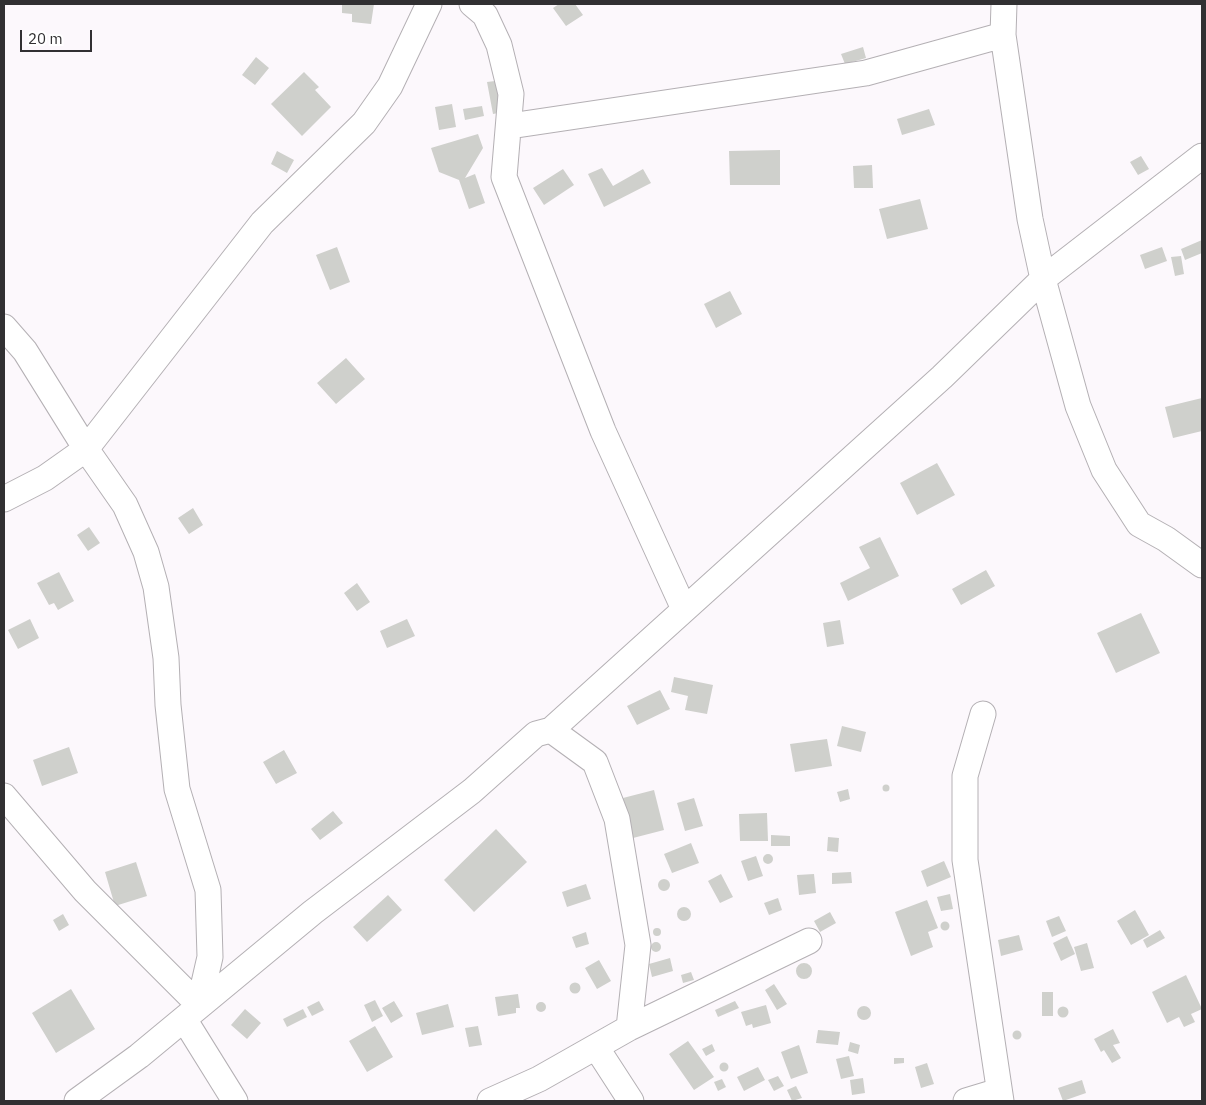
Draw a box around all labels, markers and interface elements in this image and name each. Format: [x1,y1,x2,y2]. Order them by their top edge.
scale bar [22,20,95,52]
text: 20 m [28,29,63,48]

